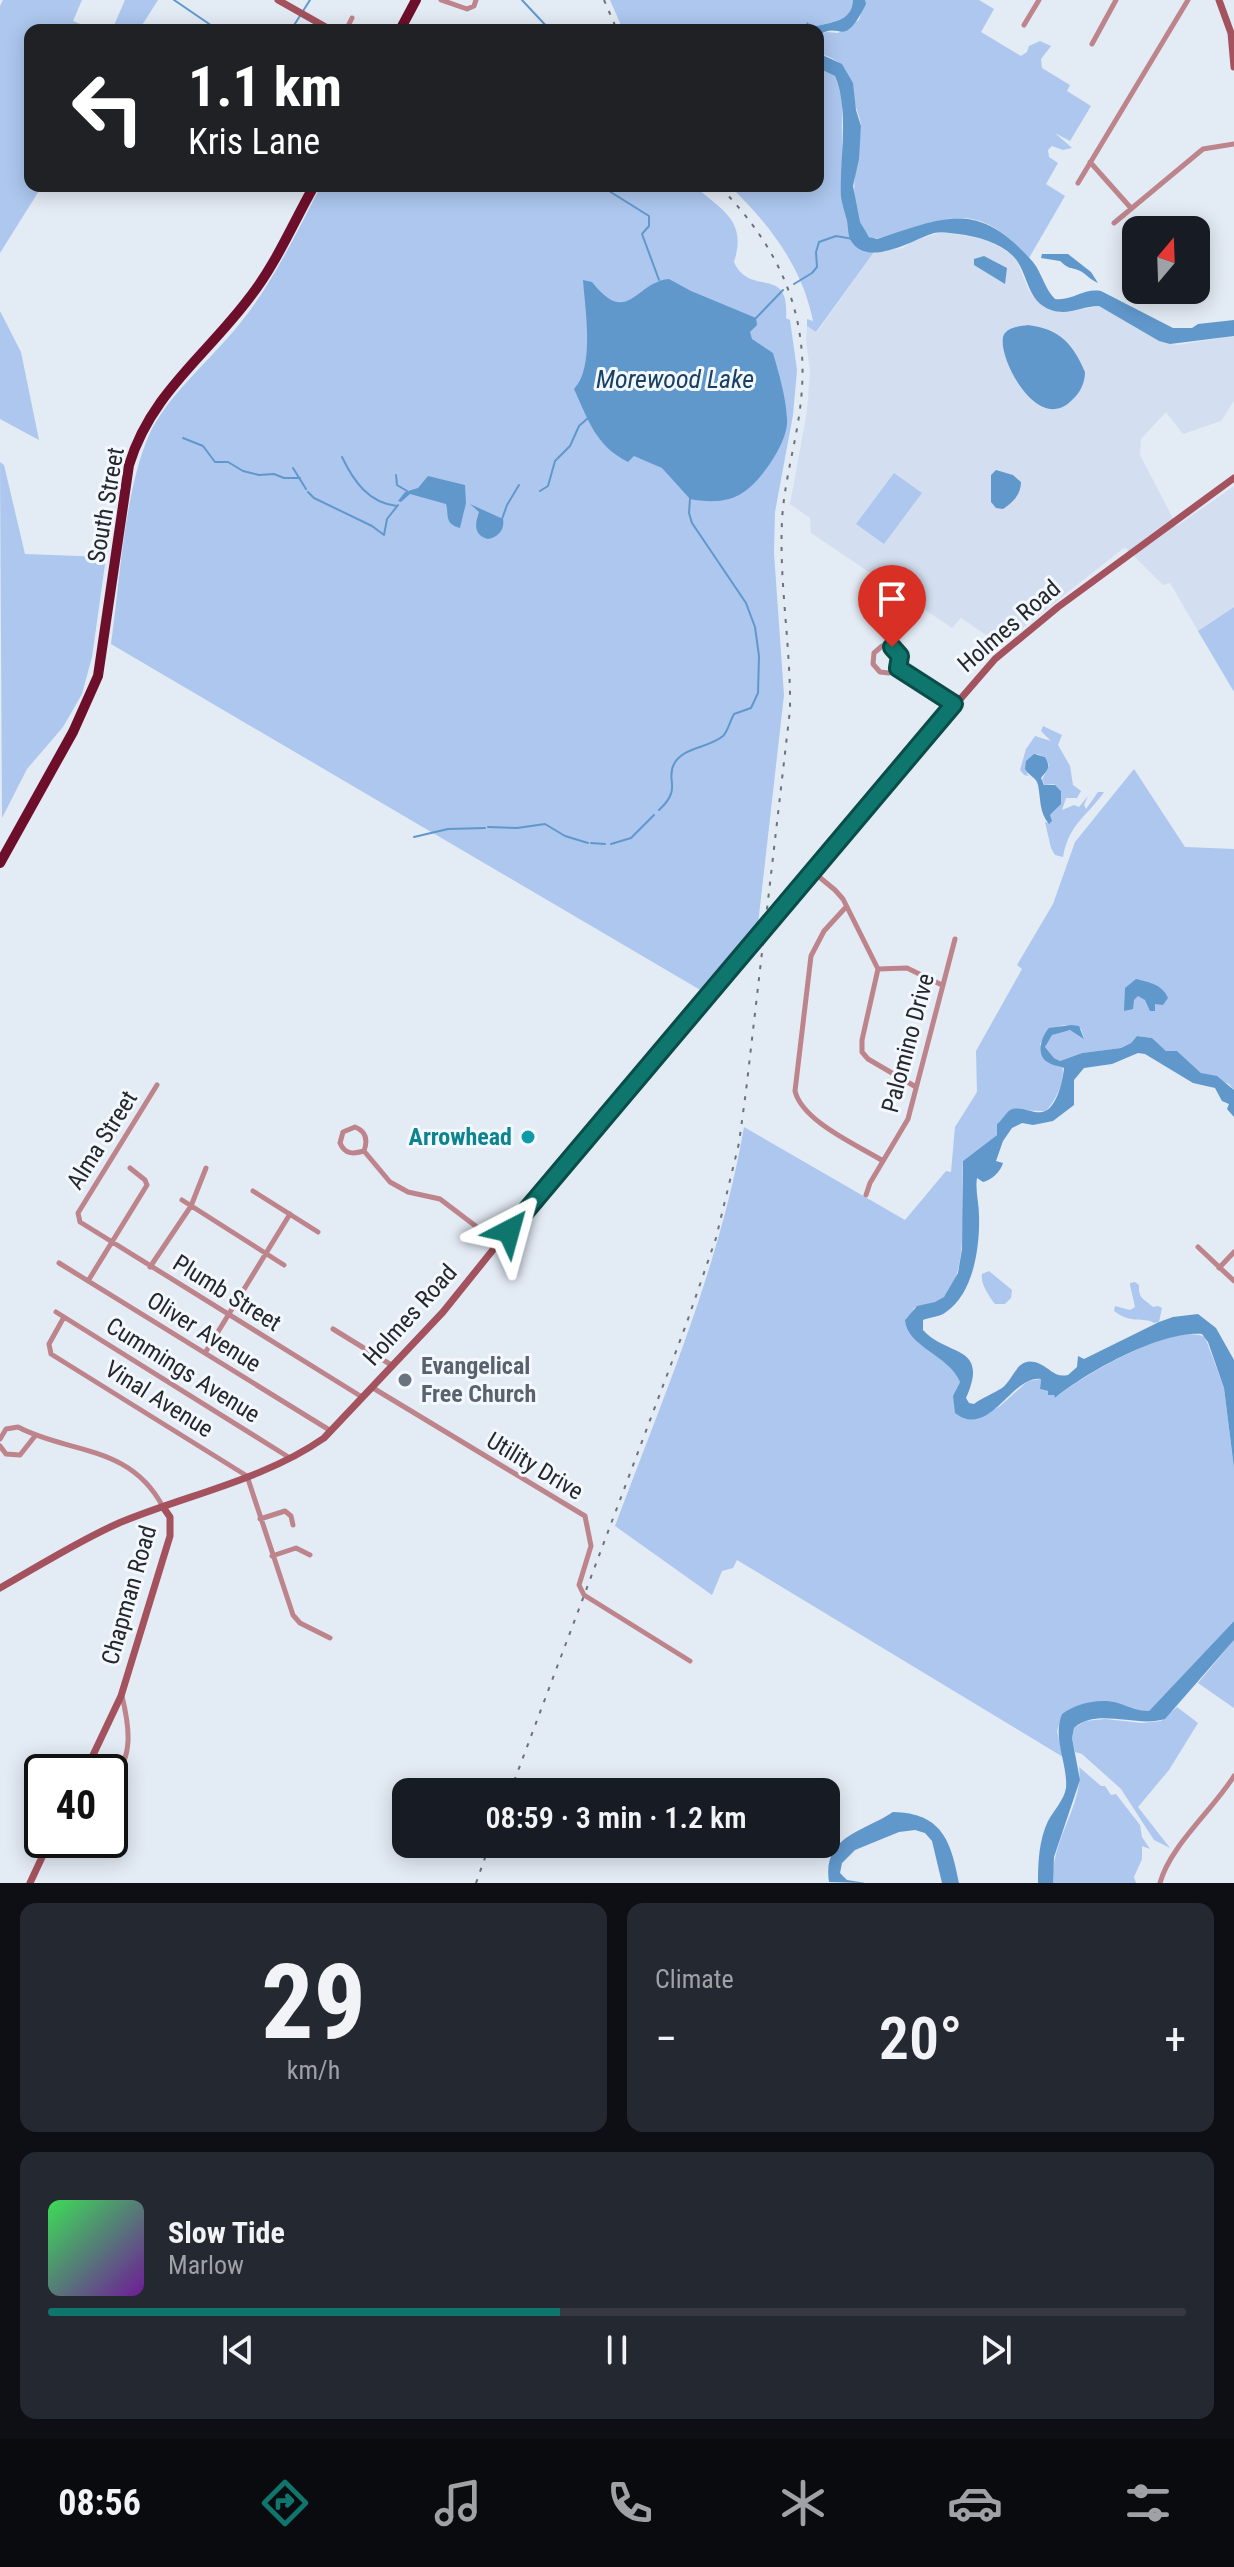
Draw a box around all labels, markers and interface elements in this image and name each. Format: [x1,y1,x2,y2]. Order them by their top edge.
text: 1.1 km [188,54,342,120]
icon: left [56,56,160,160]
text: Kris Lane [188,121,320,163]
north arrow [1122,216,1210,304]
map controls [1122,216,1210,304]
water label: Morewood Lake [596,364,754,394]
street label: South Street [82,445,130,565]
pin [858,565,926,647]
street label: Holmes Road [952,574,1066,678]
icon: arrive [870,577,914,621]
street label: Palomino Drive [876,970,940,1116]
street label: Alma Street [61,1086,143,1194]
place label: Arrowhead [409,1123,512,1151]
marker: Arrowhead [519,1128,537,1146]
position arrow [467,1189,551,1273]
street label: Plumb Street [168,1249,286,1337]
street label: Holmes Road [357,1259,463,1371]
street label: Oliver Avenue [142,1286,266,1378]
street label: Cummings Avenue [101,1312,265,1428]
place label: Evangelical Free Church [421,1352,536,1408]
street label: Vinal Avenue [100,1355,218,1443]
marker: Evangelical Free Church [396,1371,414,1389]
street label: Utility Drive [482,1426,588,1506]
street label: Chapman Road [96,1522,162,1668]
speed limit sign: 40 [24,1754,128,1858]
text: 08:59 · 3 min · 1.2 km [486,1800,747,1835]
text: 29 [261,1942,366,2063]
text: Climate [655,1964,734,1994]
text: 20° [879,2003,962,2074]
text: − [655,2013,677,2065]
text: + [1164,2013,1186,2065]
text: km/h [287,2055,340,2085]
text: Slow Tide [168,2215,285,2250]
text: Marlow [168,2250,244,2280]
icon: previous [216,2328,260,2372]
icon: pause [595,2328,639,2372]
icon: next [974,2328,1018,2372]
icon: directions [257,2475,313,2531]
icon: music [430,2475,486,2531]
icon: phone [602,2475,658,2531]
icon: climate [775,2475,831,2531]
icon: car [947,2475,1003,2531]
icon: filters [1120,2475,1176,2531]
text: 08:56 [58,2482,141,2524]

